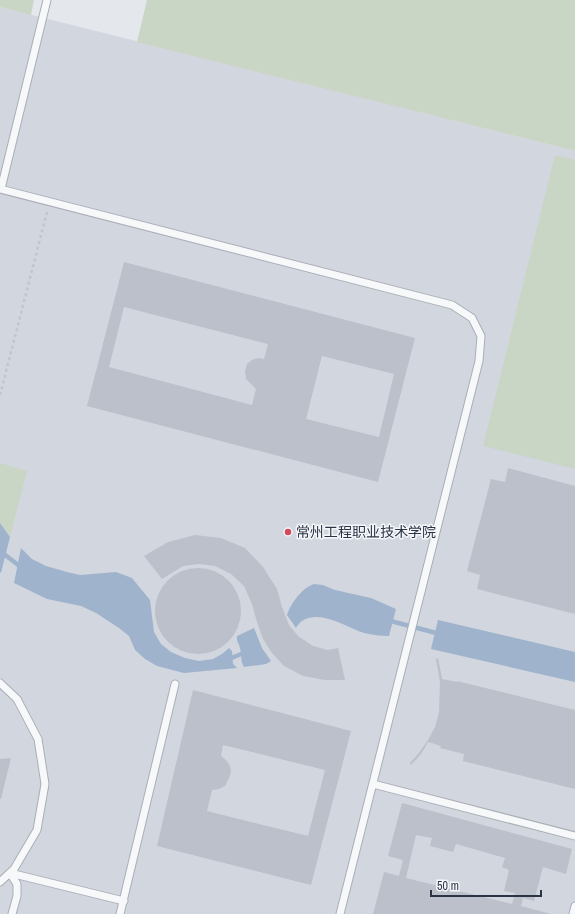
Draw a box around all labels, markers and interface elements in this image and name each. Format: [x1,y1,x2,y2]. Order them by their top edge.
place label: 常州工程职业技术学院 [296,523,436,541]
marker: 常州工程职业技术学院 [283,527,293,537]
scale bar [431,872,541,898]
text: 50 m [437,878,459,894]

